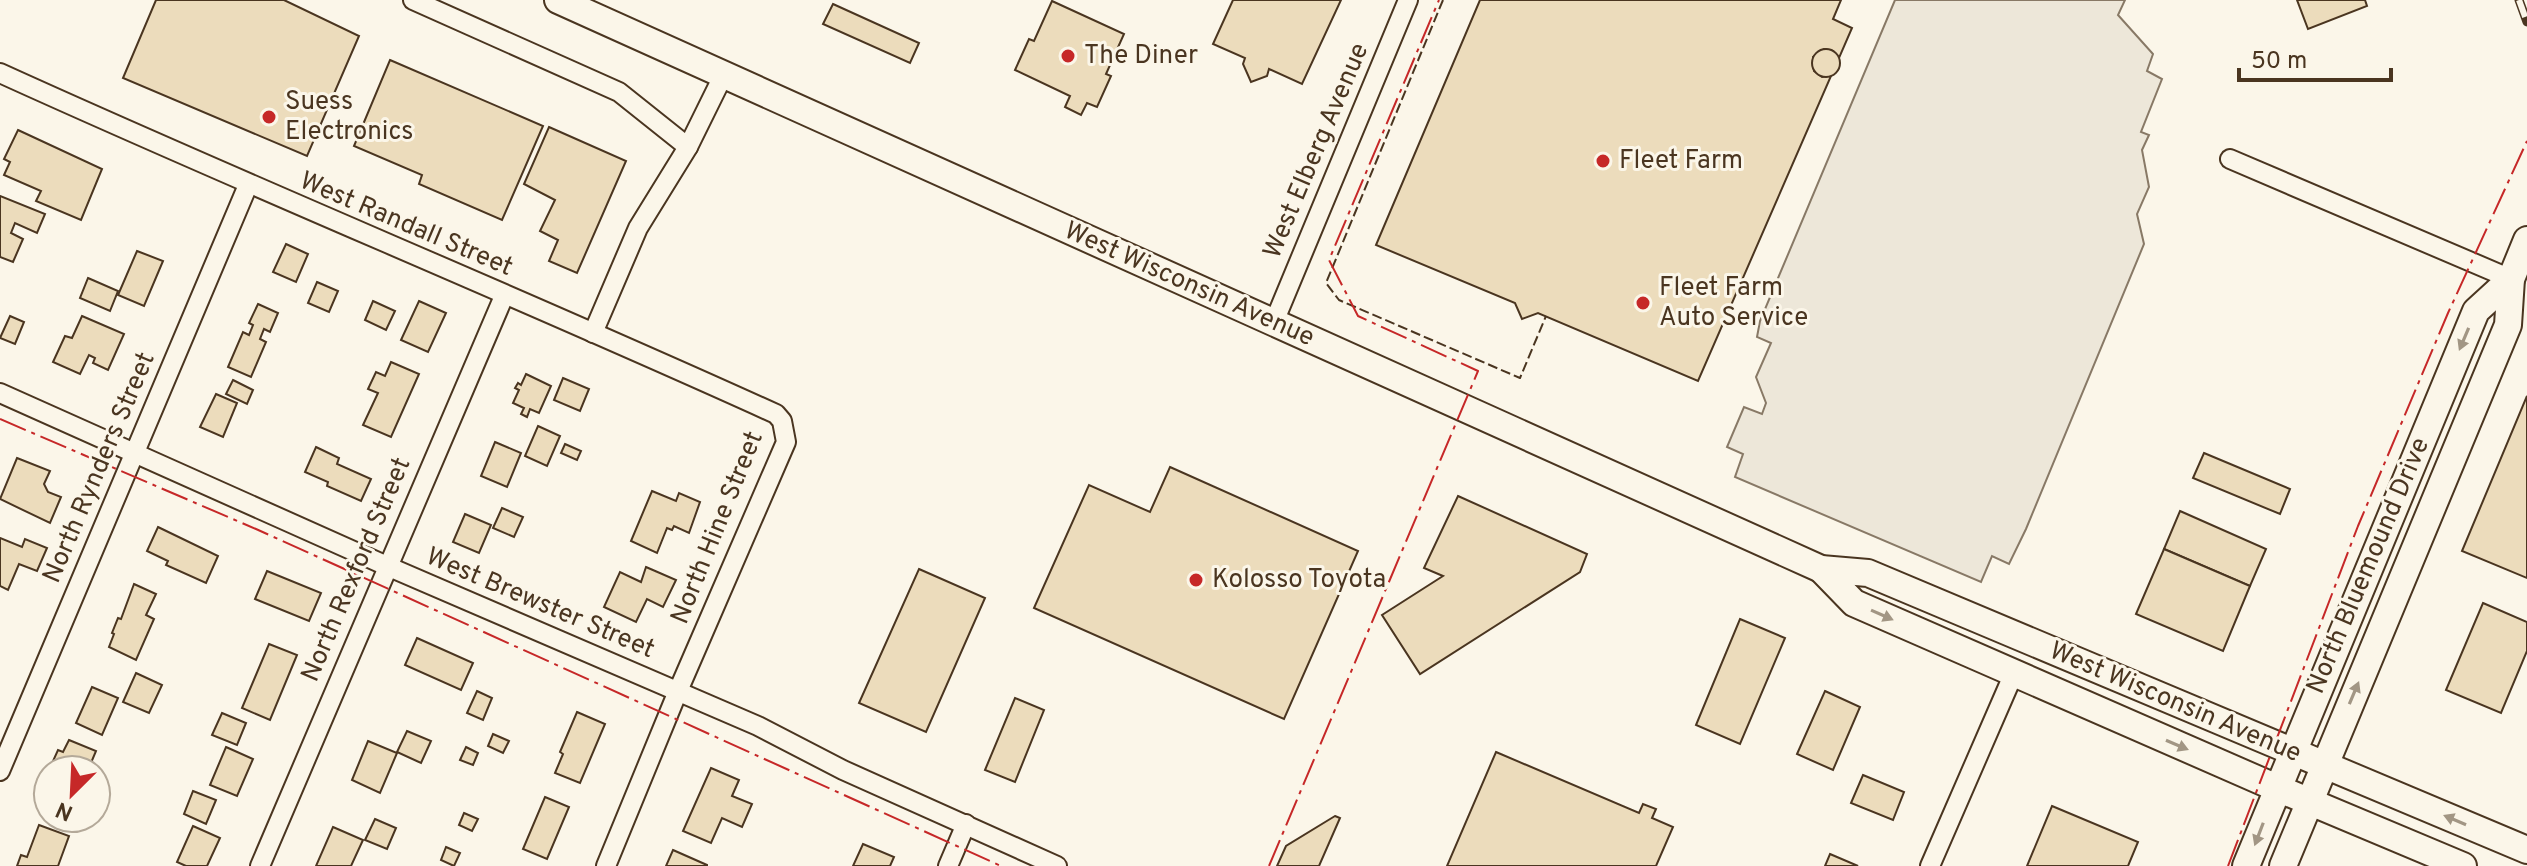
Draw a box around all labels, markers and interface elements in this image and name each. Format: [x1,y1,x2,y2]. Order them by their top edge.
scale bar [2239,32,2391,82]
street label: West Elberg Avenue [1257,38,1377,264]
place label: The Diner [1084,40,1198,73]
marker: The Diner [1059,47,1077,65]
text: 50 m [2251,47,2307,77]
place label: Suess Electronics [285,86,413,149]
marker: Suess Electronics [260,108,278,126]
place label: Fleet Farm [1619,145,1743,178]
marker: Fleet Farm [1594,152,1612,170]
street label: West Randall Street [294,165,518,285]
street label: West Wisconsin Avenue [1059,215,1319,355]
place label: Fleet Farm Auto Service [1659,272,1808,335]
marker: Fleet Farm Auto Service [1634,294,1652,312]
one-way arrow [2457,328,2470,351]
street label: North Rynders Street [36,347,164,589]
street label: North Hine Street [664,427,772,629]
street label: North Bluemound Drive [2300,433,2438,699]
street label: North Rexford Street [295,453,419,687]
street label: West Brewster Street [421,541,659,667]
place label: Kolosso Toyota [1212,564,1386,597]
marker: Kolosso Toyota [1187,571,1205,589]
one-way arrow [1870,608,1894,622]
street label: West Wisconsin Avenue [2044,635,2306,771]
one-way arrow [2348,681,2361,705]
one-way arrow [2165,739,2189,752]
north arrow [32,754,112,834]
text: N [52,794,78,826]
one-way arrow [2443,813,2467,826]
one-way arrow [2252,822,2265,846]

